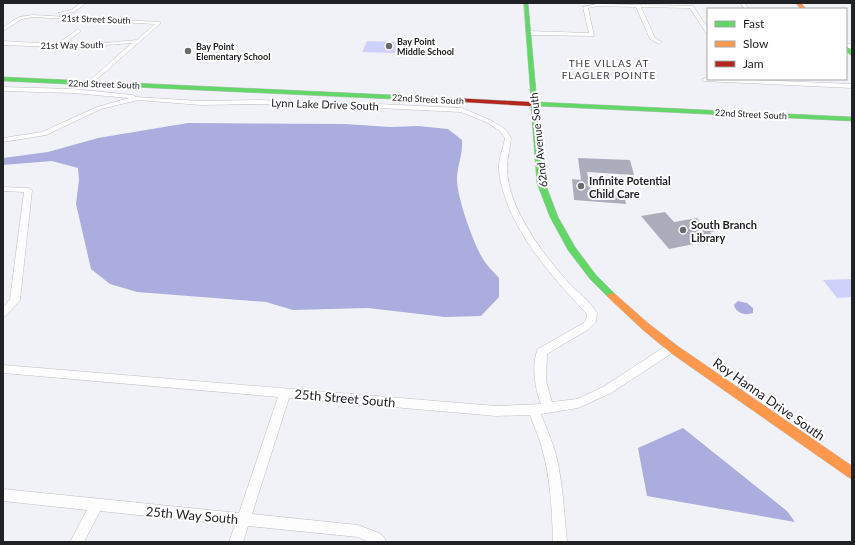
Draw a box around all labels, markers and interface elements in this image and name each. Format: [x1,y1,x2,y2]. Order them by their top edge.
legend [707,8,847,80]
street label: 21st Street South [61,12,131,26]
text: Fast [743,16,765,31]
place label: Bay Point Middle School [397,36,454,57]
text: Slow [743,36,769,51]
street label: 21st Way South [40,39,104,51]
place label: Bay Point Elementary School [196,41,270,62]
marker: Bay Point Middle School [384,41,394,51]
marker: Bay Point Elementary School [183,46,193,56]
text: Jam [743,56,764,71]
district label: THE VILLAS AT FLAGLER POINTE [562,57,656,81]
street label: 22nd Street South [68,77,140,91]
street label: 22nd Street South [392,92,464,106]
street label: 62nd Avenue South [527,92,549,188]
street label: Lynn Lake Drive South [271,96,379,112]
street label: 22nd Street South [715,107,787,121]
place label: Infinite Potential Child Care [589,174,671,200]
marker: Infinite Potential Child Care [576,181,586,191]
place label: South Branch Library [691,218,757,244]
marker: South Branch Library [678,225,688,235]
street label: Roy Hanna Drive South [710,354,828,444]
street label: 25th Street South [294,386,396,410]
street label: 25th Way South [145,503,239,527]

